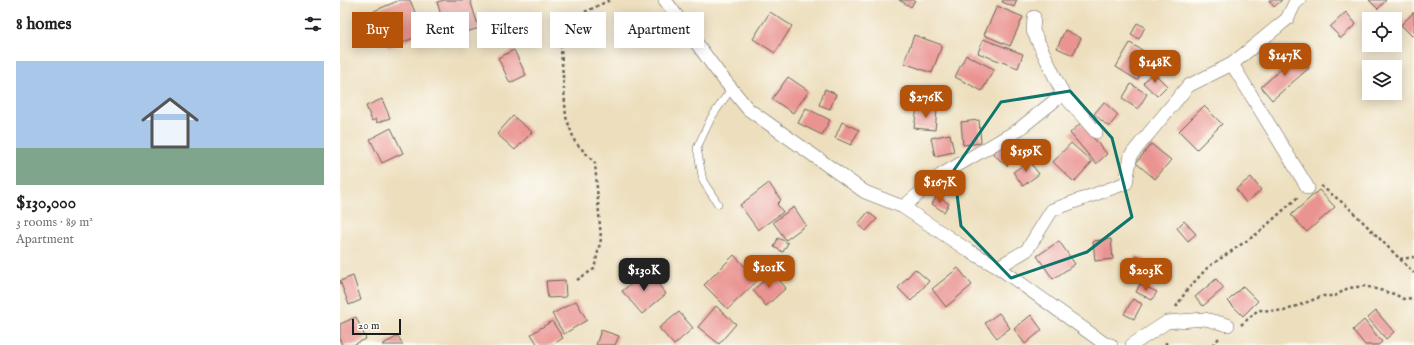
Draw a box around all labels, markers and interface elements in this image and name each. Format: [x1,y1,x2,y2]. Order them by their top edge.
chip: Buy [352,12,403,48]
chip: Rent [411,12,469,48]
chip: Filters [477,12,542,48]
chip: New [550,12,606,48]
chip: Apartment [614,12,704,48]
map controls [1362,12,1402,100]
button: locate [1362,12,1402,52]
icon: filters [302,13,324,35]
text: 8 homes [16,14,71,35]
pin: $147K [1257,43,1313,77]
text: $147K [1268,47,1302,64]
pin: $148K [1127,50,1183,84]
text: $148K [1139,54,1171,71]
button: layers [1362,60,1402,100]
pin: $276K [898,85,954,119]
icon: home [134,87,206,159]
text: $276K [909,89,943,106]
pin: $159K [998,139,1054,173]
text: $159K [1010,143,1042,160]
pin: $167K [912,170,968,204]
text: $167K [923,174,957,191]
text: $130,000 [16,193,76,214]
text: 3 rooms · 89 m² [16,214,93,231]
text: Apartment [16,231,74,248]
pin: $101K [741,255,797,289]
pin: $130K [616,258,672,292]
pin: $203K [1118,258,1174,292]
text: $101K [753,259,785,276]
text: $130K [628,262,660,279]
text: $203K [1129,262,1163,279]
scale bar [352,317,401,336]
text: 20 m [358,319,379,333]

